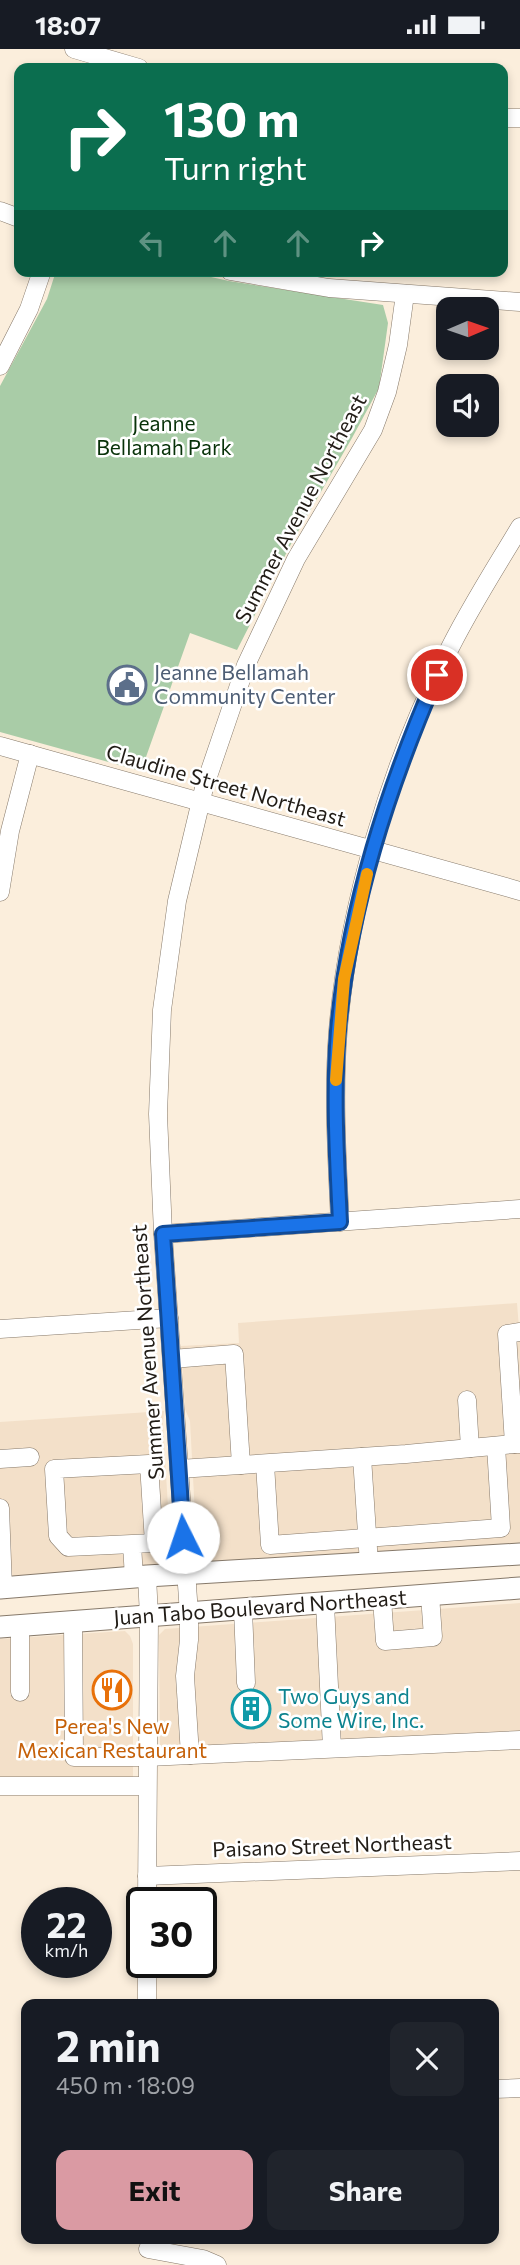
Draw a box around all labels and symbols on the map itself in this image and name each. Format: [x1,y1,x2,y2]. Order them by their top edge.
north arrow [436,297,499,361]
street label: Summer Avenue Northeast [229,389,371,627]
park label: Jeanne Bellamah Park [96,410,232,459]
pin [407,645,467,705]
place label: Jeanne Bellamah Community Center [154,659,336,708]
public building icon: Jeanne Bellamah Community Center [106,664,148,706]
street label: Claudine Street Northeast [104,738,349,831]
street label: Summer Avenue Northeast [125,1224,168,1481]
position arrow [146,1500,220,1574]
street label: Juan Tabo Boulevard Northeast [112,1584,407,1629]
restaurant icon: Perea's New Mexican Restaurant [91,1669,133,1711]
place label: Two Guys and Some Wire, Inc. [278,1683,424,1732]
building icon: Two Guys and Some Wire, Inc. [230,1688,272,1730]
place label: Perea's New Mexican Restaurant [17,1713,207,1762]
street label: Paisano Street Northeast [212,1828,452,1861]
speed limit sign: 30 [126,1887,217,1978]

